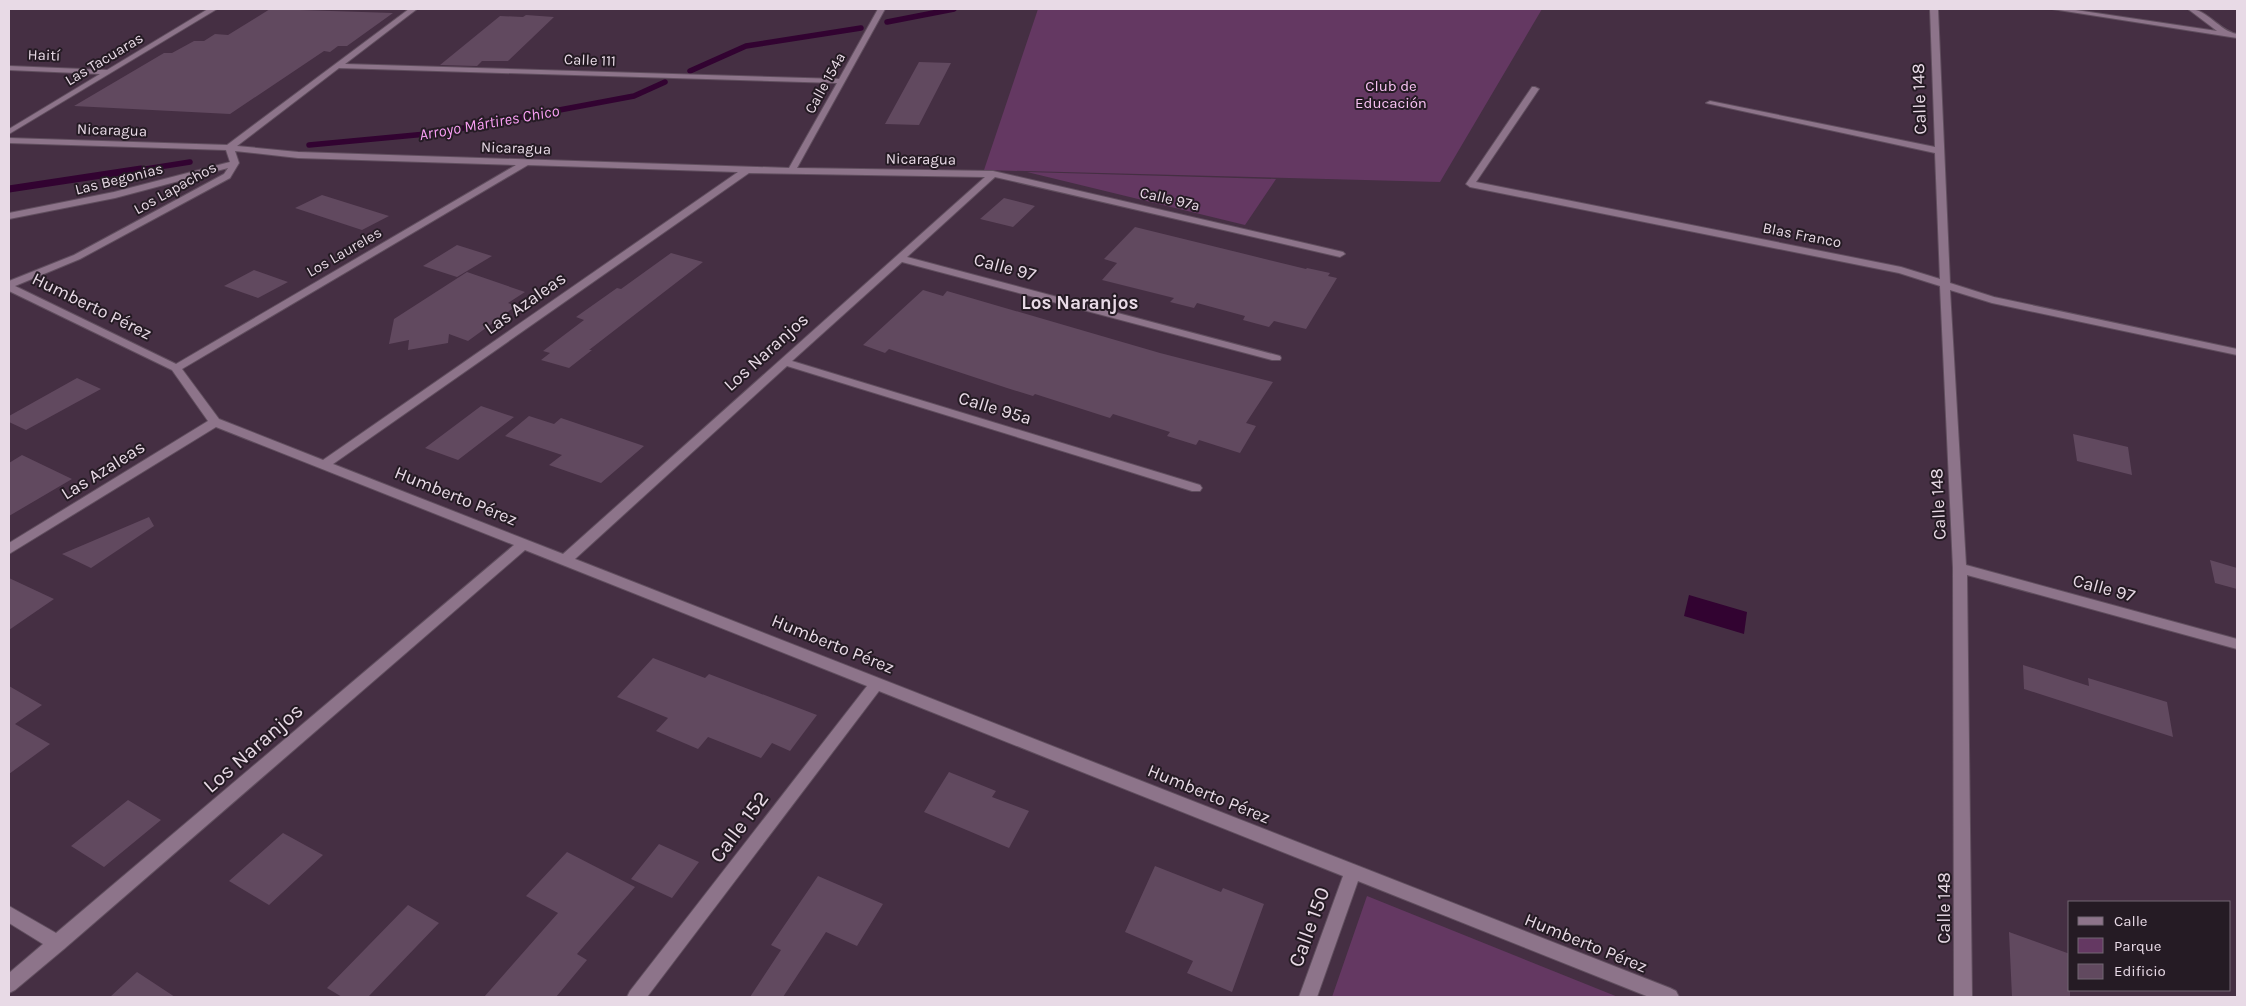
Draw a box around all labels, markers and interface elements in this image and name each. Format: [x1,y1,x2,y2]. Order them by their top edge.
street label: Las Tacuaras [62,29,146,89]
street label: Haití [27,45,61,65]
street label: Calle 154a [801,49,849,117]
street label: Calle 111 [564,50,616,70]
street label: Calle 148 [1907,63,1931,135]
park label: Club de Educación [1355,77,1427,112]
water label: Arroyo Mártires Chico [418,101,561,144]
street label: Nicaragua [77,120,147,140]
street label: Nicaragua [481,138,551,158]
street label: Nicaragua [886,149,956,169]
street label: Los Lapachos [130,158,220,218]
street label: Las Begonias [73,159,165,199]
street label: Calle 97a [1138,183,1202,215]
street label: Blas Franco [1761,219,1843,251]
street label: Los Laureles [303,223,385,281]
street label: Calle 97 [972,248,1039,286]
street label: Humberto Pérez [28,267,156,345]
street label: Las Azaleas [480,267,570,339]
district label: Los Naranjos [1021,292,1139,314]
street label: Los Naranjos [719,308,813,396]
street label: Calle 95a [956,387,1034,429]
street label: Las Azaleas [57,436,149,504]
street label: Humberto Pérez [391,461,521,531]
street label: Calle 148 [1925,468,1951,540]
street label: Calle 97 [2071,569,2138,607]
street label: Humberto Pérez [768,609,898,679]
street label: Los Naranjos [198,698,308,798]
street label: Humberto Pérez [1144,759,1274,829]
street label: Calle 152 [704,787,774,867]
street label: Calle 148 [1933,872,1955,944]
street label: Calle 150 [1283,884,1335,970]
legend [2068,901,2231,991]
street label: Humberto Pérez [1521,908,1651,978]
text: Calle [2114,912,2148,930]
text: Parque [2114,937,2162,955]
text: Edificio [2114,962,2166,980]

